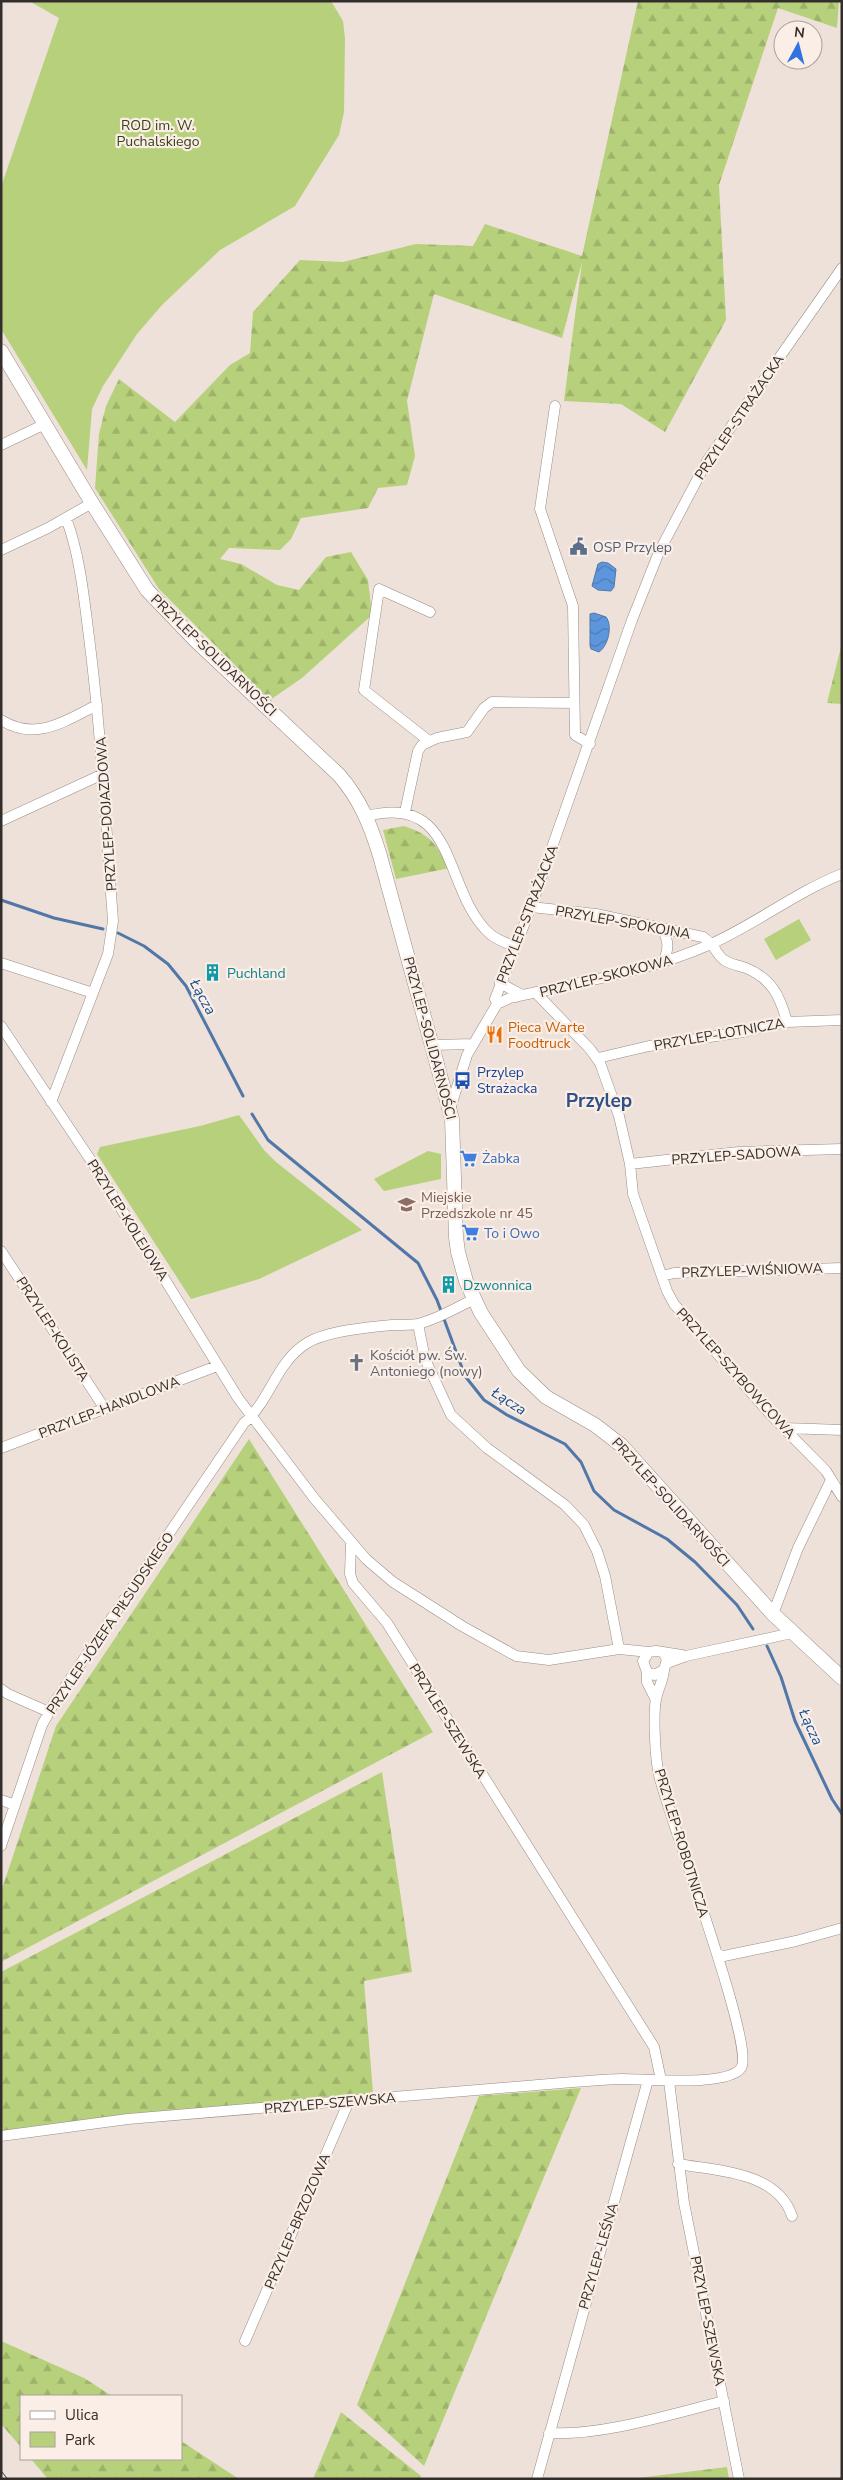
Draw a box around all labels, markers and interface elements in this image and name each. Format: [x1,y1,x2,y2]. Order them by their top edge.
north arrow [773,20,823,70]
text: N [793,23,806,43]
park label: ROD im. W. Puchalskiego [117,116,200,151]
street label: PRZYLEP-STRAŻACKA [690,351,788,484]
public building icon: OSP Przylep [569,537,589,557]
place label: OSP Przylep [593,538,672,557]
street label: PRZYLEP-SOLIDARNOŚCI [147,590,281,721]
street label: PRZYLEP-DOJAZDOWA [92,736,121,892]
street label: PRZYLEP-STRAŻACKA [492,842,563,986]
street label: PRZYLEP-SPOKOJNA [554,901,692,944]
street label: PRZYLEP-SKOKOWA [538,951,675,1002]
street label: PRZYLEP-SOLIDARNOŚCI [399,955,460,1122]
building icon: Puchland [203,963,223,983]
place label: Puchland [227,964,286,983]
water label: Łącza [185,975,221,1018]
street label: PRZYLEP-LOTNICZA [652,1014,786,1055]
place label: Pieca Warte Foodtruck [508,1018,585,1053]
restaurant icon: Pieca Warte Foodtruck [484,1025,504,1045]
place label: Przylep Strażacka [477,1063,538,1098]
bus stop icon: Przylep Strażacka [453,1070,473,1090]
district label: Przylep [566,1088,632,1114]
street label: PRZYLEP-SADOWA [671,1142,801,1169]
supermarket icon: Żabka [458,1148,478,1168]
place label: Żabka [482,1149,520,1168]
street label: PRZYLEP-KOLEJOWA [82,1156,173,1285]
place label: Miejskie Przedszkole nr 45 [421,1188,533,1223]
school or university icon: Miejskie Przedszkole nr 45 [397,1195,417,1215]
supermarket icon: To i Owo [460,1223,480,1243]
place label: To i Owo [484,1224,540,1243]
street label: PRZYLEP-WIŚNIOWA [681,1259,823,1282]
street label: PRZYLEP-KOLISTA [12,1273,94,1385]
building icon: Dzwonnica [439,1275,459,1295]
place label: Dzwonnica [463,1276,532,1295]
street label: PRZYLEP-SZYBOWCOWA [672,1304,800,1443]
place label: Kościół pw. Św. Antoniego (nowy) [370,1346,483,1381]
church icon: Kościół pw. Św. Antoniego (nowy) [346,1353,366,1373]
street label: PRZYLEP-HANDLOWA [36,1372,182,1443]
water label: Łącza [487,1382,530,1420]
street label: PRZYLEP-SOLIDARNOŚCI [607,1434,734,1571]
street label: PRZYLEP-JÓZEFA PIŁSUDSKIEGO [42,1528,179,1718]
street label: PRZYLEP-SZEWSKA [404,1660,491,1782]
water label: Łącza [794,1705,828,1748]
street label: PRZYLEP-ROBOTNICZA [650,1766,713,1920]
street label: PRZYLEP-SZEWSKA [263,2088,397,2119]
street label: PRZYLEP-BRZOZOWA [260,2150,335,2292]
street label: PRZYLEP-LEŚNA [574,2201,623,2312]
street label: PRZYLEP-SZEWSKA [686,2254,729,2388]
legend [20,2395,182,2460]
text: Ulica [65,2405,99,2425]
text: Park [65,2430,95,2450]

